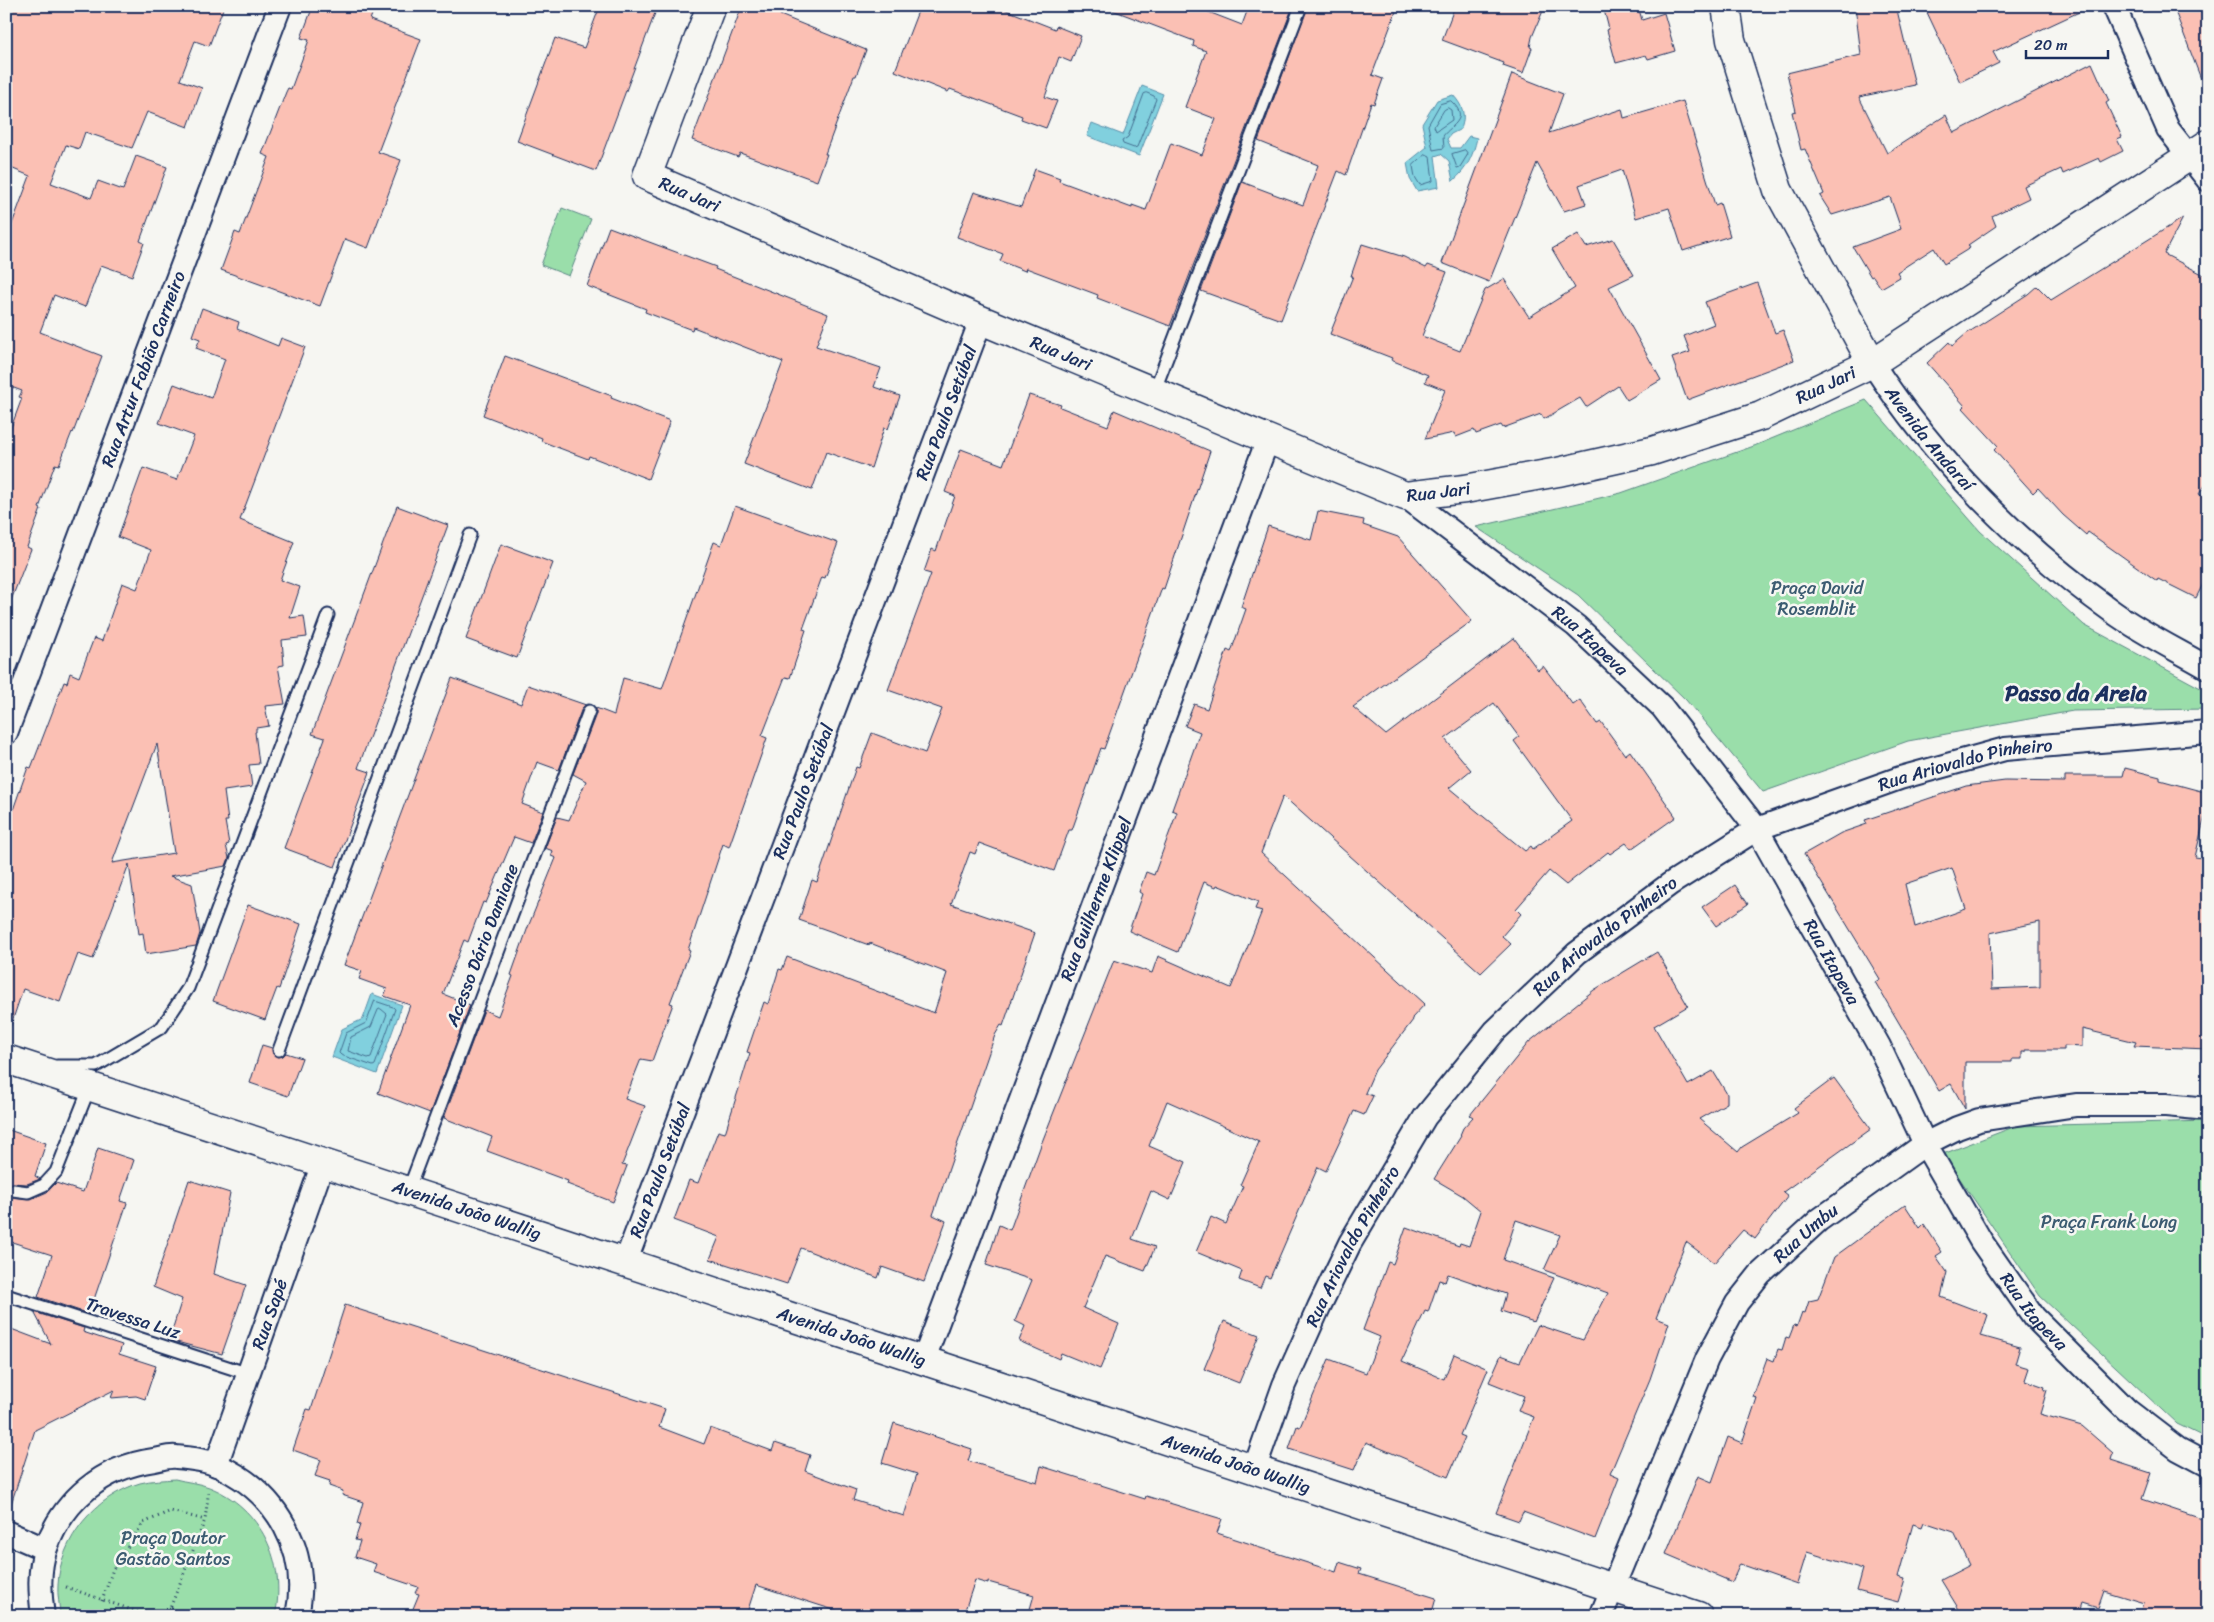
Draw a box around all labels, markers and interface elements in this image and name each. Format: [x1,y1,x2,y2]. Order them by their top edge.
scale bar [2026,28,2109,60]
text: 20 m [2034,32,2068,58]
street label: Rua Jari [654,167,726,222]
street label: Rua Artur Fabião Carneiro [92,266,195,472]
street label: Rua Jari [1025,326,1098,381]
street label: Rua Paulo Setúbal [906,340,986,485]
street label: Rua Jari [1790,356,1863,413]
street label: Avenida Andaraí [1875,378,1984,500]
street label: Rua Jari [1405,472,1474,512]
park label: Praça David Rosemblit [1771,572,1865,625]
street label: Rua Itapeva [1545,597,1637,685]
district label: Passo da Areia [2005,674,2148,713]
street label: Rua Paulo Setúbal [763,718,843,864]
street label: Rua Ariovaldo Pinheiro [1873,729,2054,801]
street label: Rua Guilherme Klippel [1051,812,1142,986]
street label: Acesso Dário Damiane [436,859,528,1032]
street label: Rua Ariovaldo Pinheiro [1525,867,1684,1004]
street label: Rua Itapeva [1795,913,1869,1012]
street label: Rua Paulo Setúbal [620,1097,700,1243]
street label: Rua Ariovaldo Pinheiro [1296,1159,1409,1332]
street label: Avenida João Wallig [387,1170,546,1249]
street label: Rua Umbu [1765,1194,1846,1271]
park label: Praça Frank Long [2041,1206,2177,1238]
street label: Rua Itapeva [1991,1265,2076,1359]
street label: Rua Sapé [242,1274,297,1354]
street label: Travessa Luz [81,1288,185,1349]
street label: Avenida João Wallig [772,1297,930,1376]
street label: Avenida João Wallig [1156,1424,1315,1503]
park label: Praça Doutor Gastão Santos [116,1522,231,1575]

